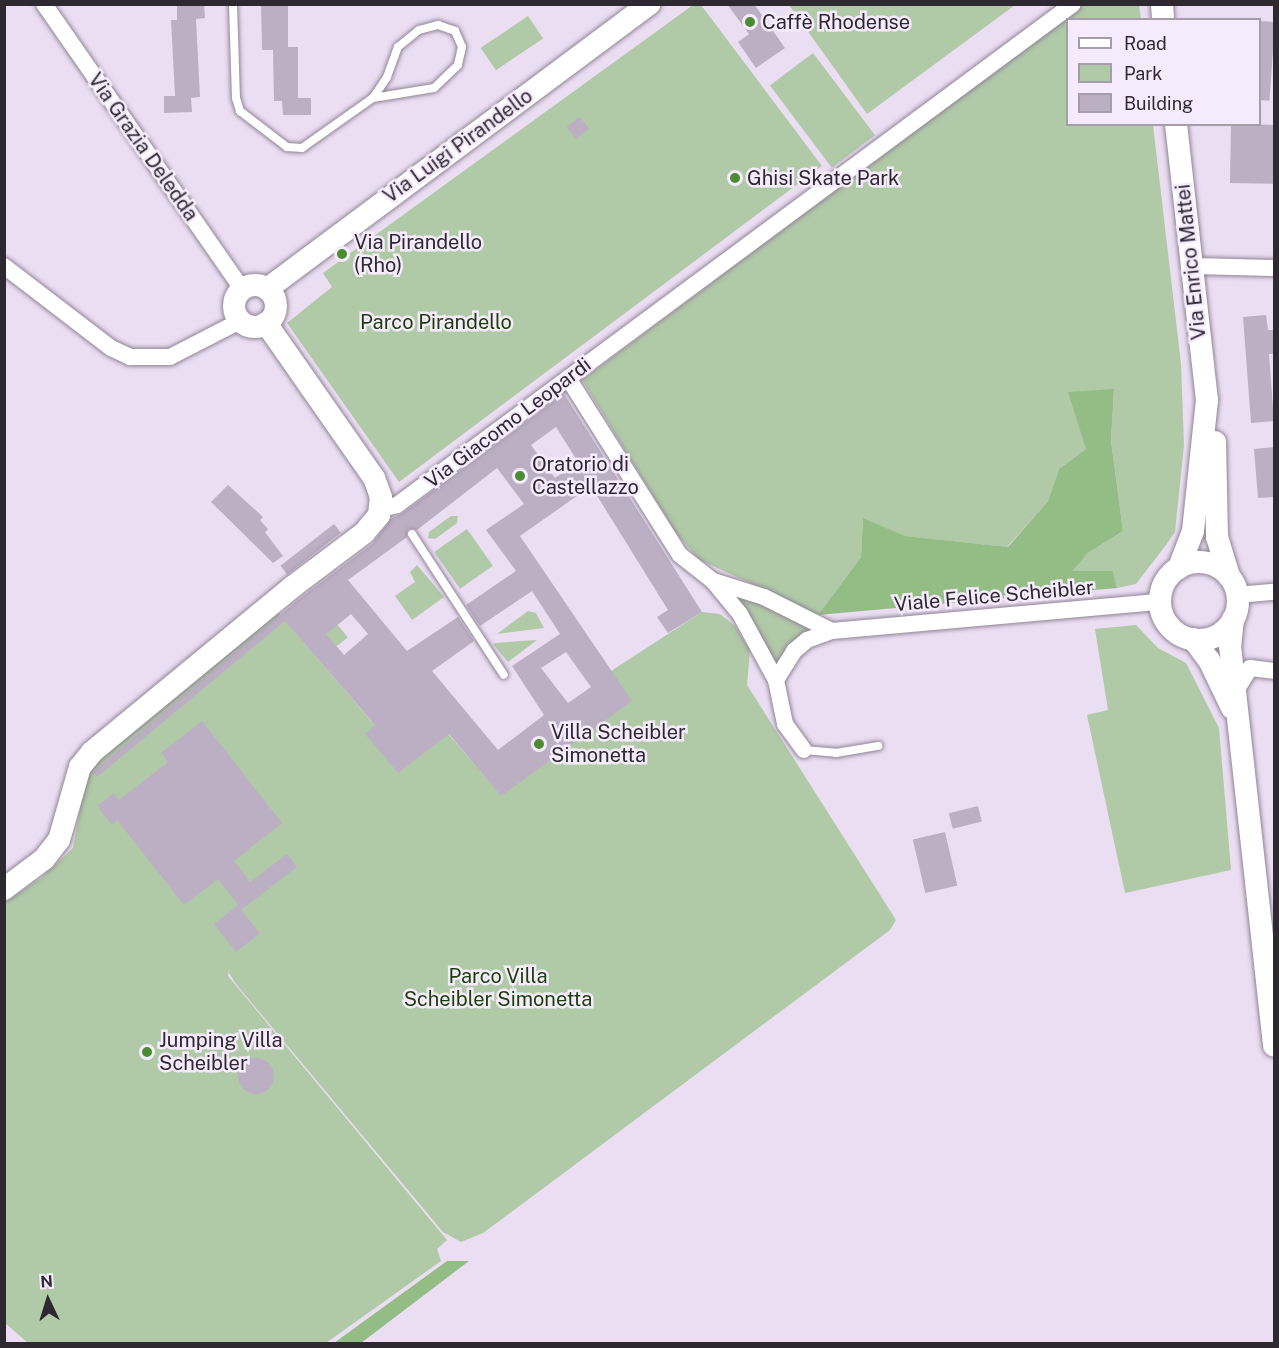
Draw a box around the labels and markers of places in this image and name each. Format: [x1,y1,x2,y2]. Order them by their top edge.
place label: Caffè Rhodense [762,10,910,34]
marker: Caffè Rhodense [743,15,757,29]
place label: Ghisi Skate Park [747,166,899,190]
marker: Ghisi Skate Park [728,171,742,185]
place label: Via Pirandello (Rho) [354,231,482,278]
marker: Via Pirandello (Rho) [335,247,349,261]
place label: Oratorio di Castellazzo [532,452,639,499]
marker: Oratorio di Castellazzo [513,469,527,483]
place label: Villa Scheibler Simonetta [551,720,686,767]
marker: Villa Scheibler Simonetta [532,737,546,751]
place label: Jumping Villa Scheibler [159,1028,283,1075]
marker: Jumping Villa Scheibler [140,1045,154,1059]

